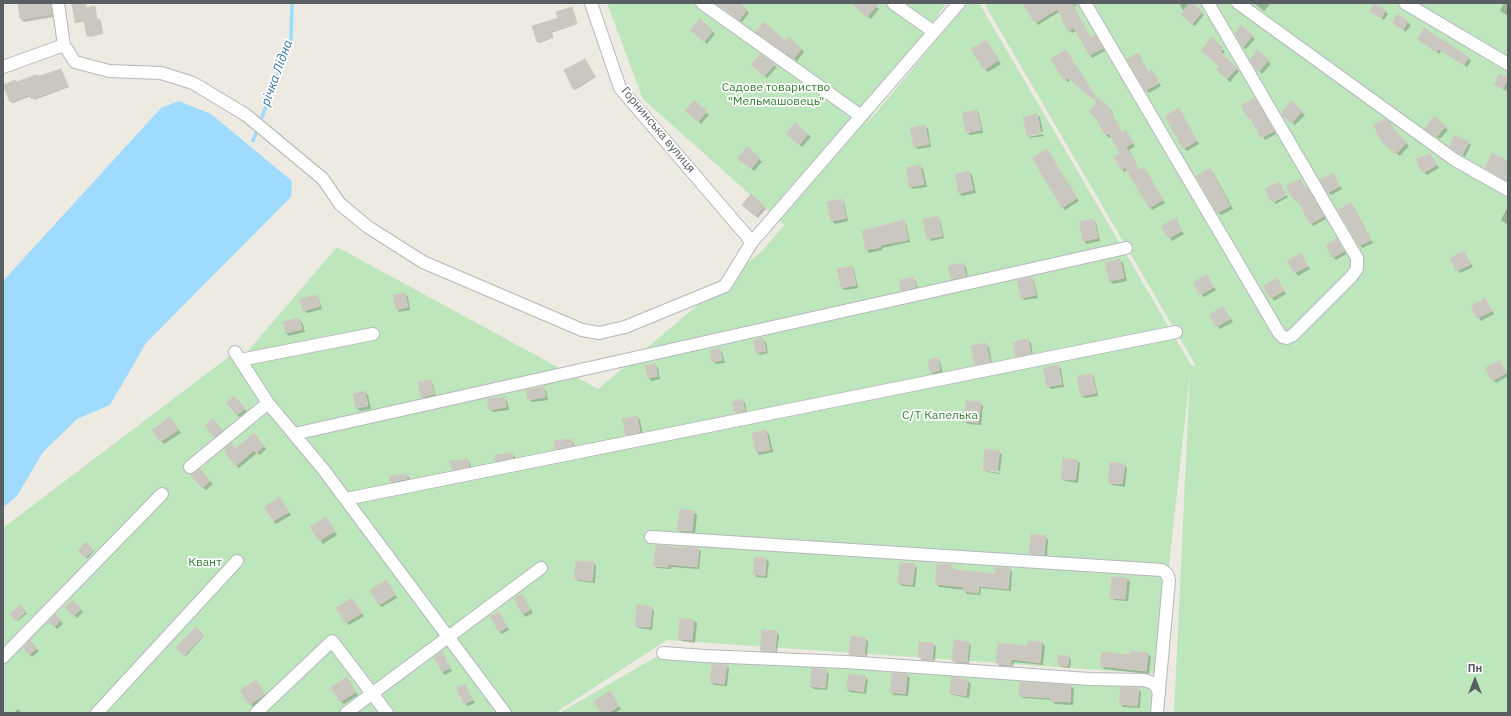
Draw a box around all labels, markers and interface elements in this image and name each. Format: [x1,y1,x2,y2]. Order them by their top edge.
water label: річка Лідна [258,38,296,108]
park label: Садове товариство "Мельмашовець" [722,81,830,109]
street label: Горнинська вулиця [618,84,698,176]
park label: С/Т Капелька [902,409,978,423]
park label: Квант [188,556,222,570]
north arrow [1455,660,1495,700]
text: Пн [1468,661,1482,675]

